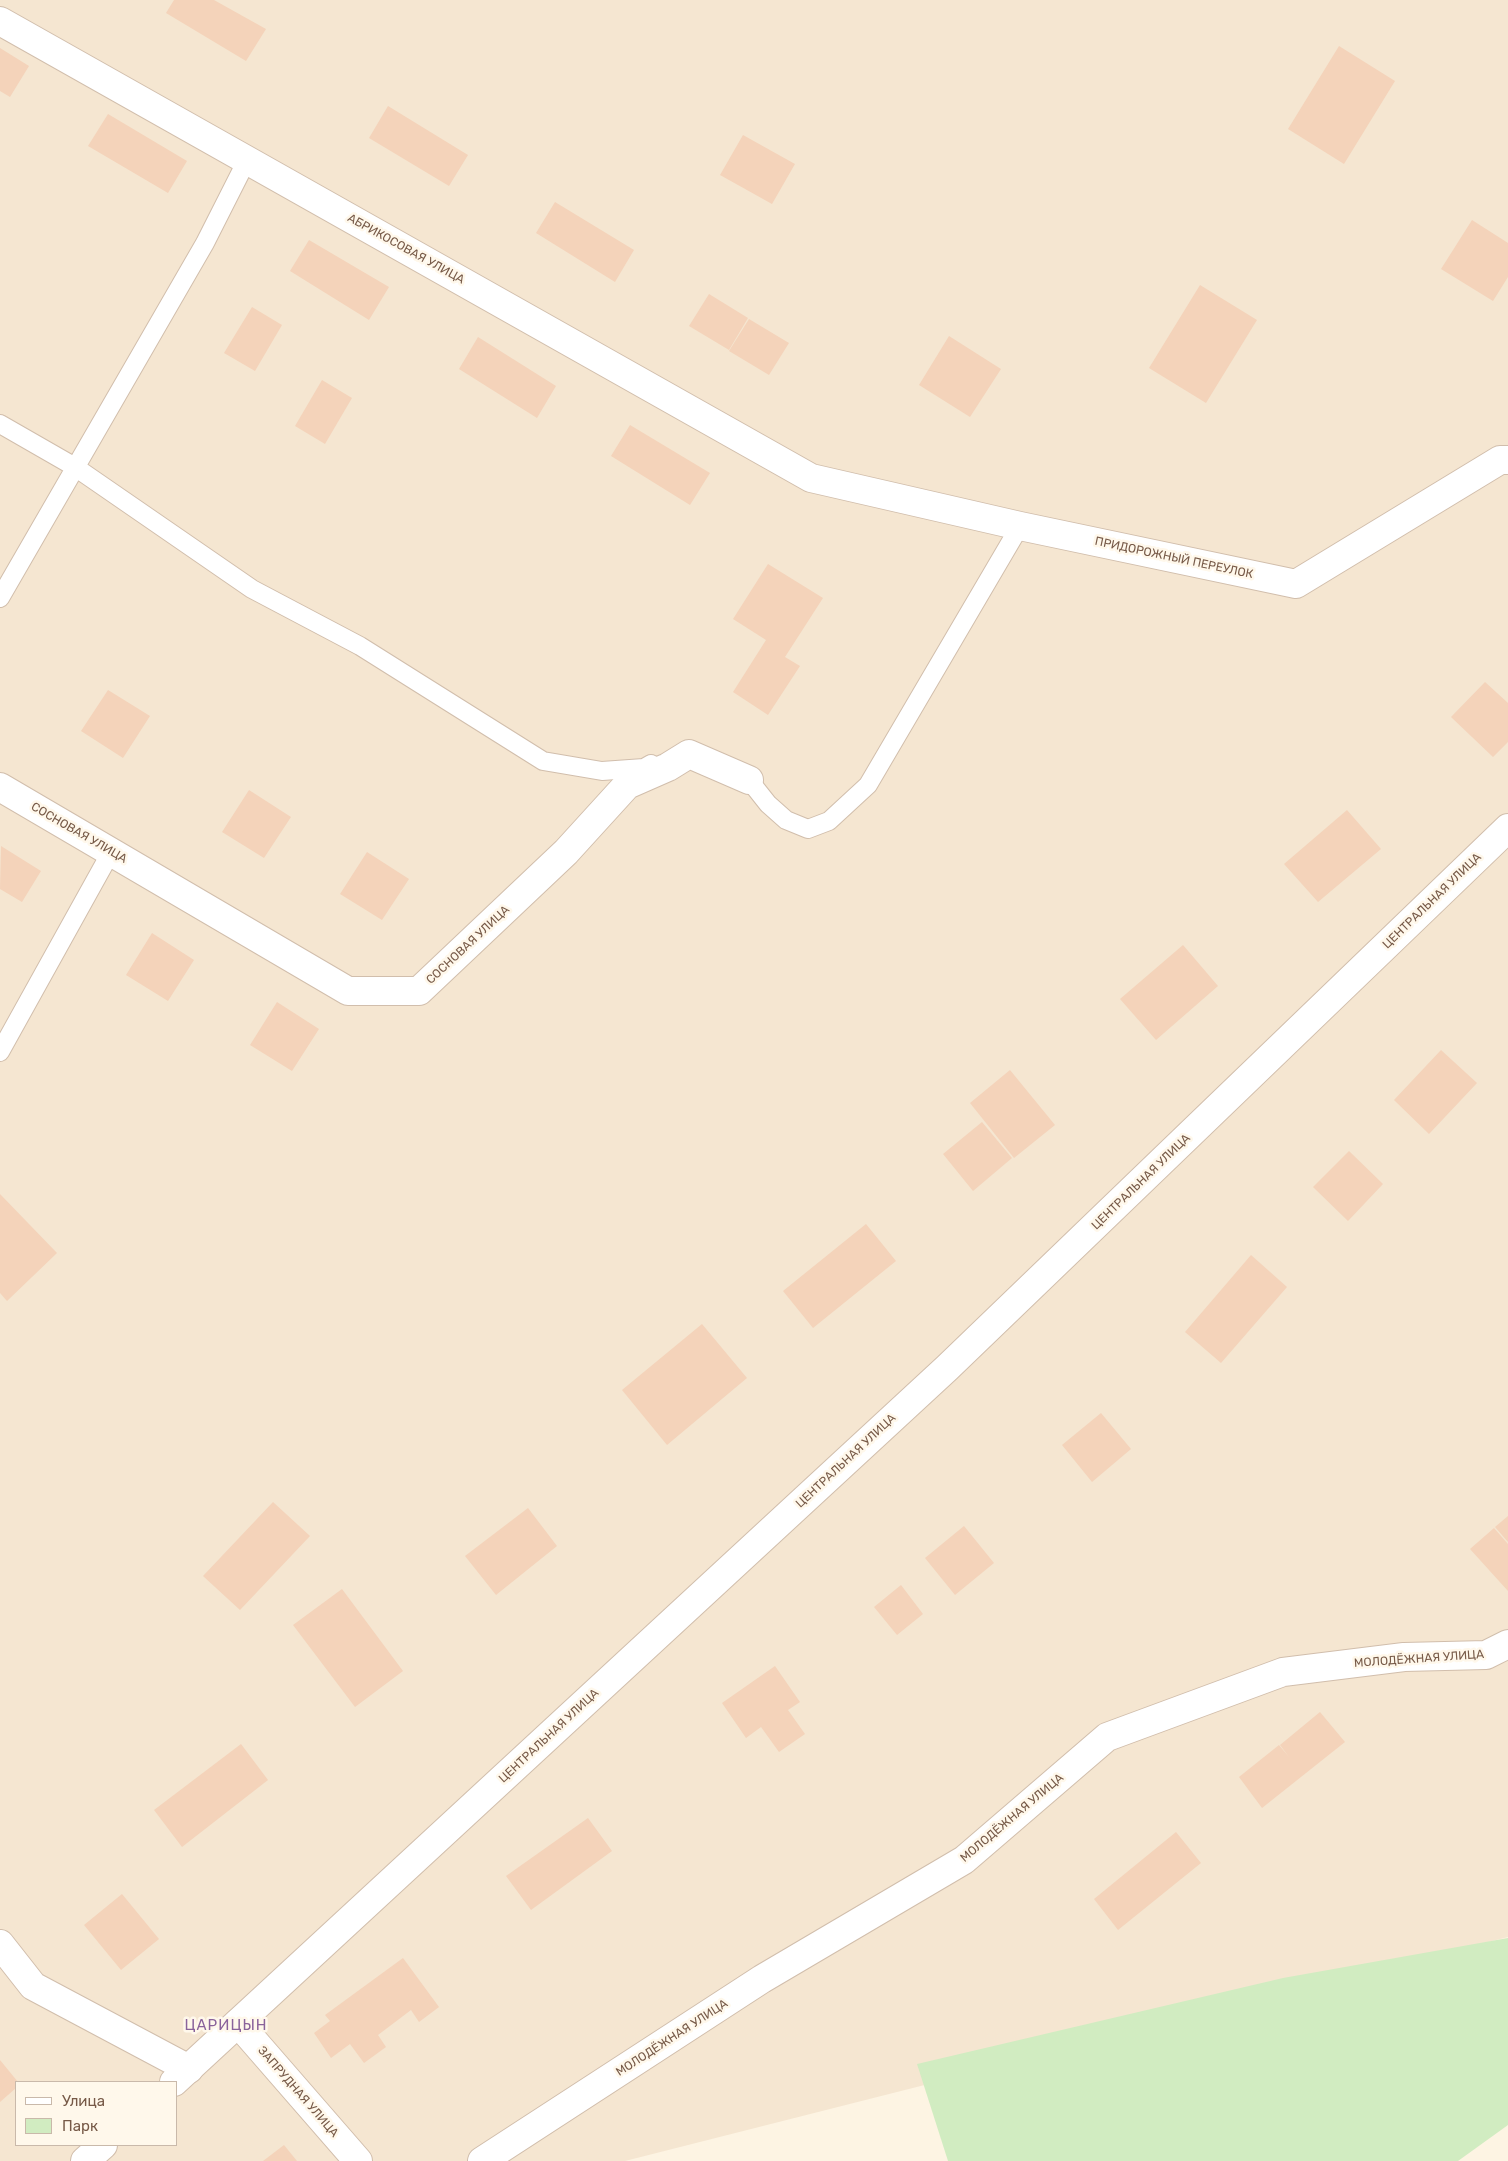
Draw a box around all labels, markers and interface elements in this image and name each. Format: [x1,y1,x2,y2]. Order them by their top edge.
street label: АБРИКОСОВАЯ УЛИЦА [345,211,467,287]
street label: ПРИДОРОЖНЫЙ ПЕРЕУЛОК [1093,534,1255,582]
street label: СОСНОВАЯ УЛИЦА [28,800,130,866]
street label: ЦЕНТРАЛЬНАЯ УЛИЦА [1380,850,1484,952]
street label: СОСНОВАЯ УЛИЦА [423,903,513,987]
street label: ЦЕНТРАЛЬНАЯ УЛИЦА [1089,1131,1193,1233]
street label: ЦЕНТРАЛЬНАЯ УЛИЦА [793,1411,899,1511]
street label: МОЛОДЁЖНАЯ УЛИЦА [1354,1647,1484,1671]
street label: ЦЕНТРАЛЬНАЯ УЛИЦА [496,1686,602,1786]
street label: МОЛОДЁЖНАЯ УЛИЦА [958,1771,1066,1865]
street label: МОЛОДЁЖНАЯ УЛИЦА [614,1997,730,2079]
district label: ЦАРИЦЫН [184,2017,268,2035]
street label: ЗАПРУДНАЯ УЛИЦА [255,2044,341,2140]
legend [15,2081,178,2146]
text: Улица [62,2092,105,2110]
text: Парк [62,2117,98,2135]

